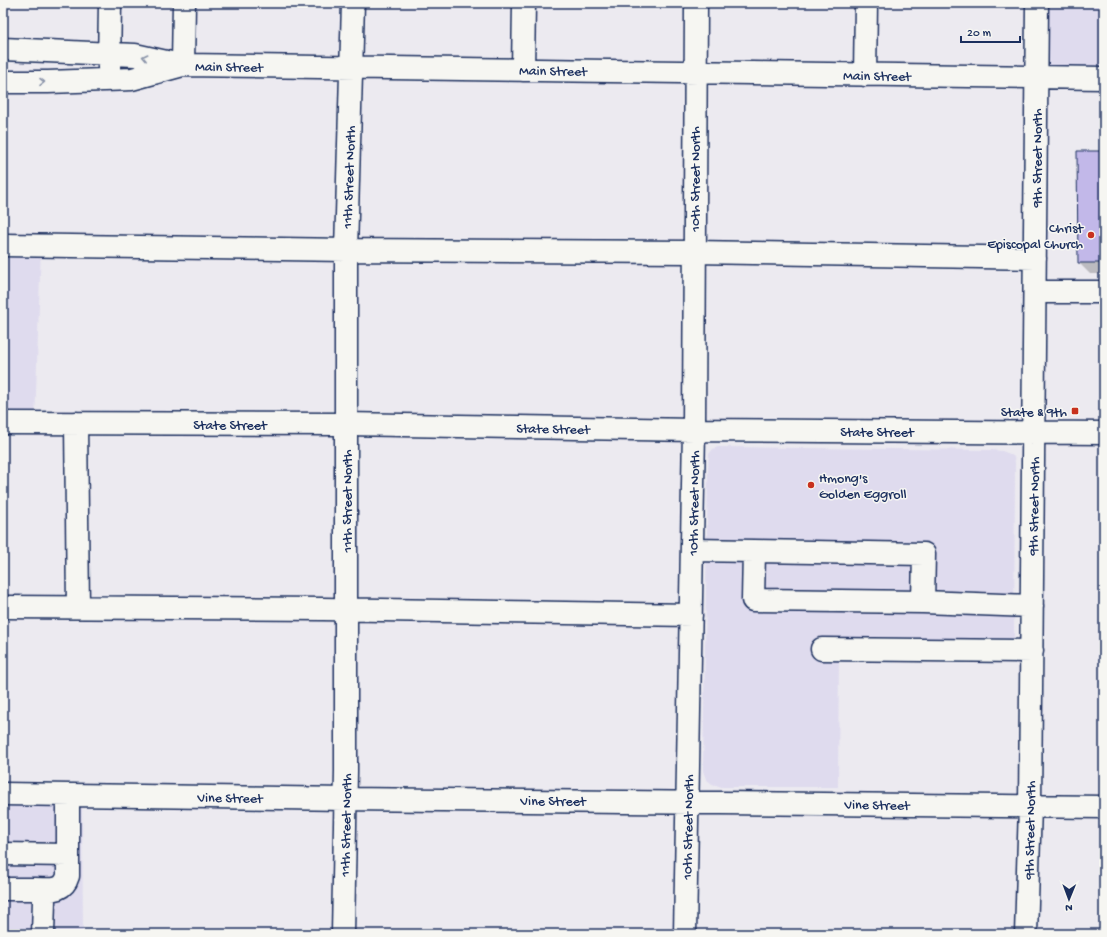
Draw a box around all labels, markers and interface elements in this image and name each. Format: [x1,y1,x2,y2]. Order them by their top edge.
scale bar [961,18,1020,44]
text: 20 m [967,27,992,41]
one-way arrow [142,53,148,61]
street label: Main Street [195,59,264,78]
street label: Main Street [519,63,588,82]
street label: Main Street [843,68,912,87]
one-way arrow [39,78,45,86]
street label: 9th Street North [1030,108,1047,208]
street label: 11th Street North [340,125,361,230]
street label: 10th Street North [688,126,705,233]
place label: Christ Episcopal Church [987,221,1084,254]
marker: Christ Episcopal Church [1086,230,1096,240]
place label: State & 9th [1001,405,1067,422]
marker: State & 9th [1070,406,1080,416]
street label: State Street [193,418,268,435]
street label: State Street [516,421,591,440]
street label: State Street [840,425,915,442]
street label: 11th Street North [340,449,357,554]
street label: 10th Street North [686,450,705,557]
street label: 9th Street North [1026,456,1045,557]
place label: Hmong's Golden Eggroll [819,471,907,504]
marker: Hmong's Golden Eggroll [806,480,816,490]
street label: 11th Street North [338,773,357,878]
street label: 10th Street North [680,774,699,881]
street label: 9th Street North [1022,780,1041,881]
street label: Vine Street [196,790,264,809]
street label: Vine Street [519,794,587,811]
street label: Vine Street [843,797,911,816]
north arrow [1049,879,1089,919]
text: N [1065,901,1073,913]

